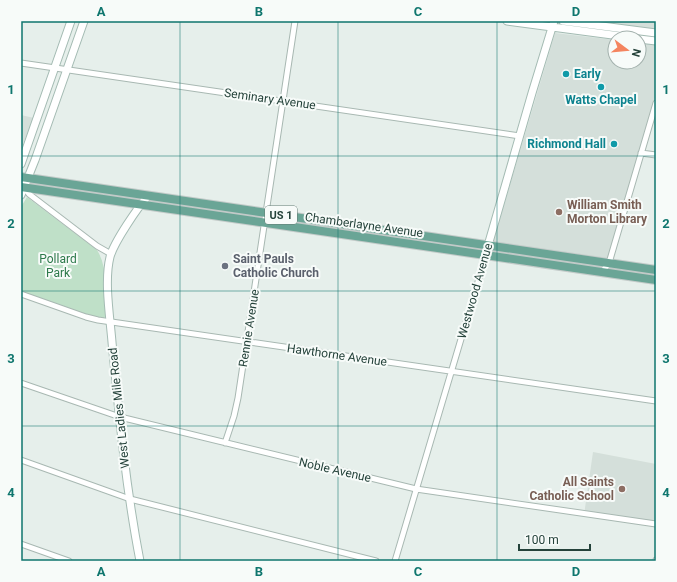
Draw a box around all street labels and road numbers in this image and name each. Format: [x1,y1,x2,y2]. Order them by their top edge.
street label: Seminary Avenue [223,86,317,112]
road number: US 1 [265,206,297,224]
street label: Chamberlayne Avenue [304,210,424,240]
street label: Westwood Avenue [455,242,495,340]
street label: Rennie Avenue [236,288,262,368]
street label: Hawthorne Avenue [286,341,388,369]
street label: West Ladies Mile Road [106,347,132,469]
street label: Noble Avenue [298,455,372,485]

